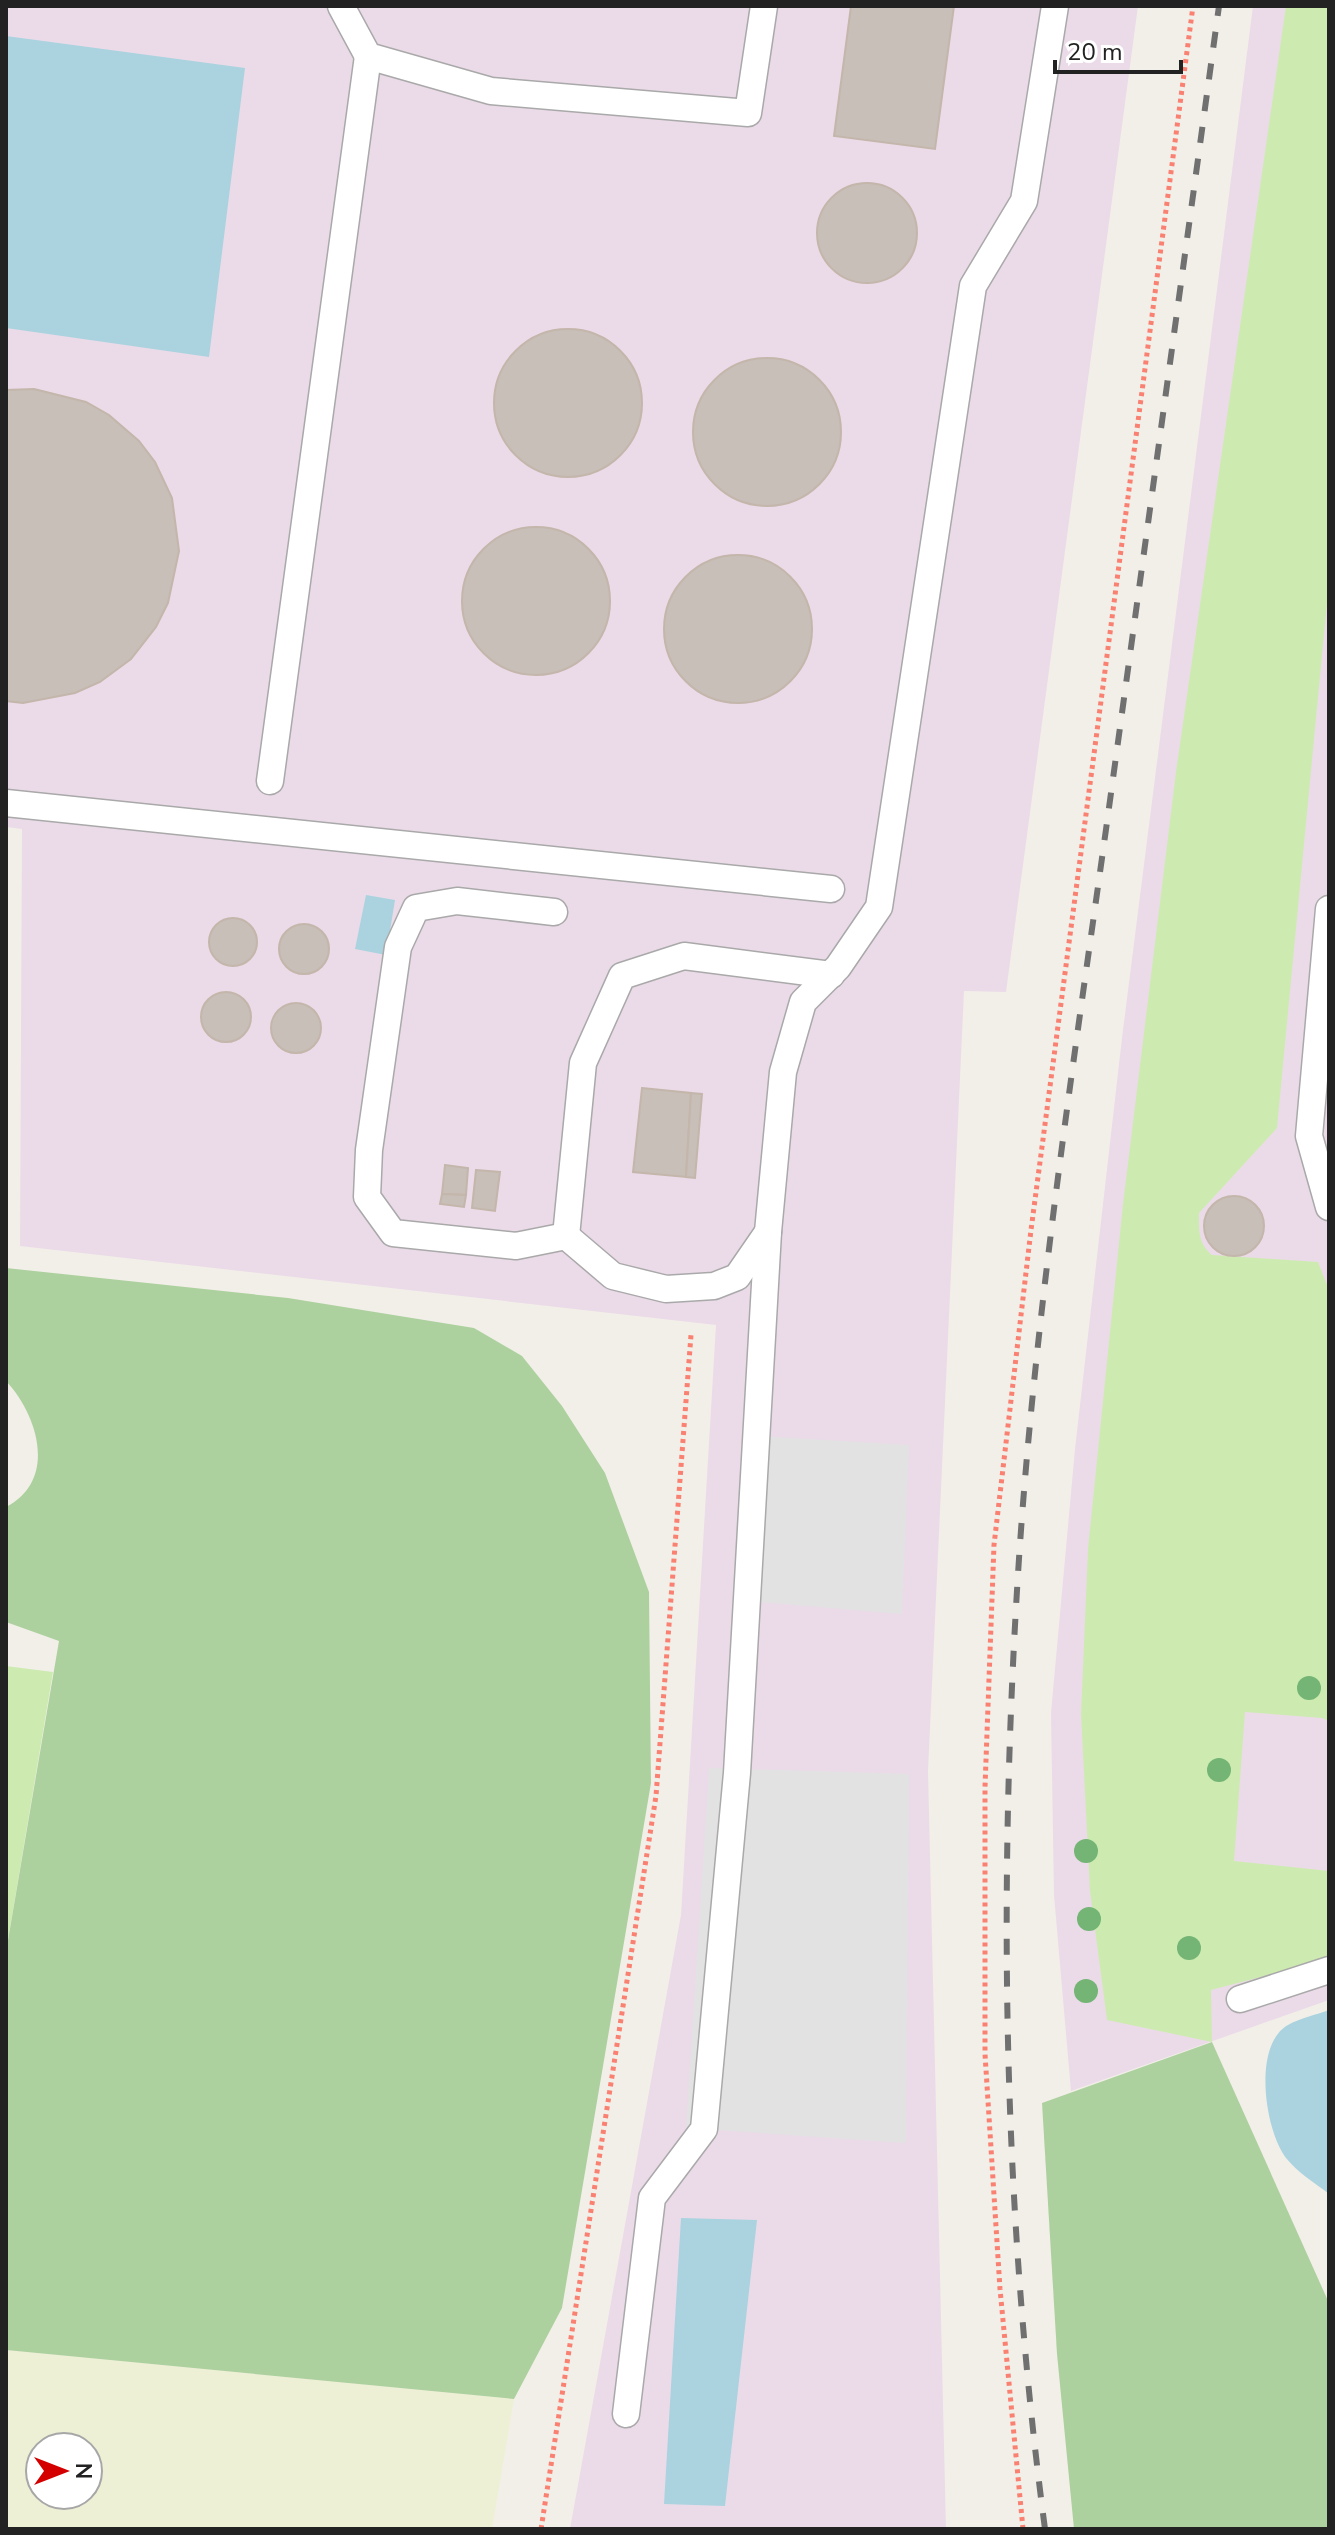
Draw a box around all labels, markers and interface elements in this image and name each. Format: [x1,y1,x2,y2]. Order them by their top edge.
scale bar [1055,24,1181,74]
text: 20 m [1067,36,1123,68]
north arrow [24,2431,104,2511]
text: N [68,2463,98,2479]

